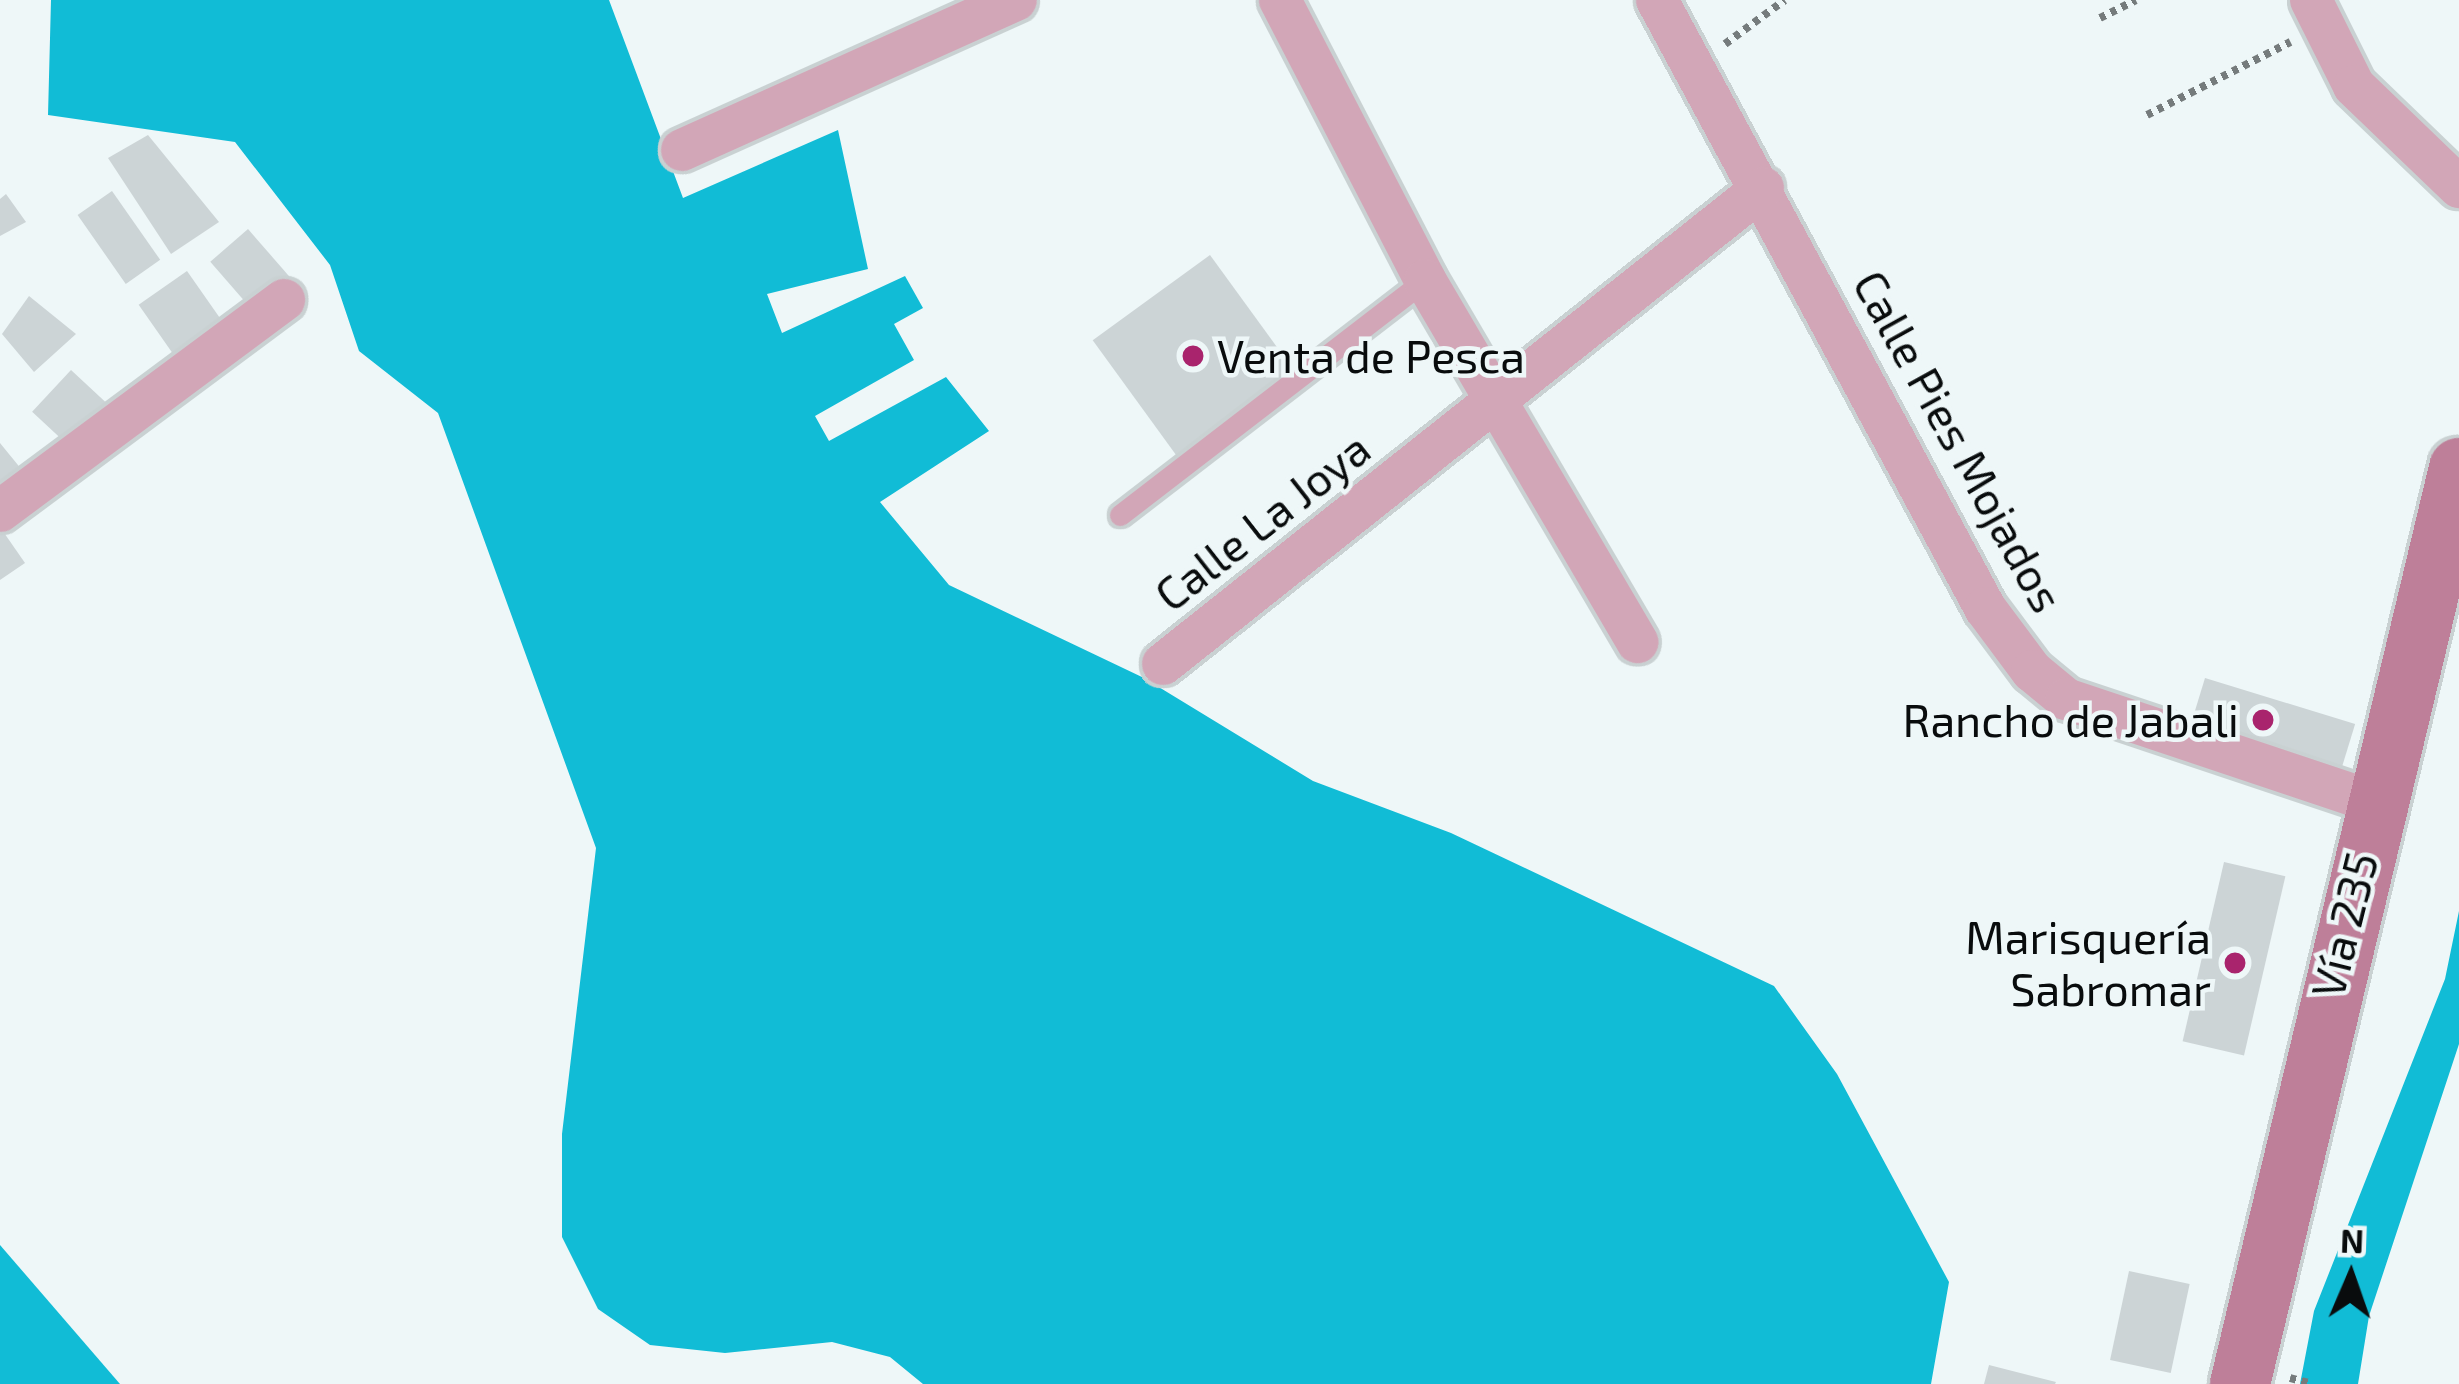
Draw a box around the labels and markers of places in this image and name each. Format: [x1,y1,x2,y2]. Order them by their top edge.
place label: Venta de Pesca [1217,329,1525,383]
marker: Venta de Pesca [1180,343,1206,369]
place label: Rancho de Jabali [1902,693,2239,747]
marker: Rancho de Jabali [2250,707,2276,733]
place label: Marisquería Sabromar [1965,910,2211,1016]
marker: Marisquería Sabromar [2222,950,2248,976]

